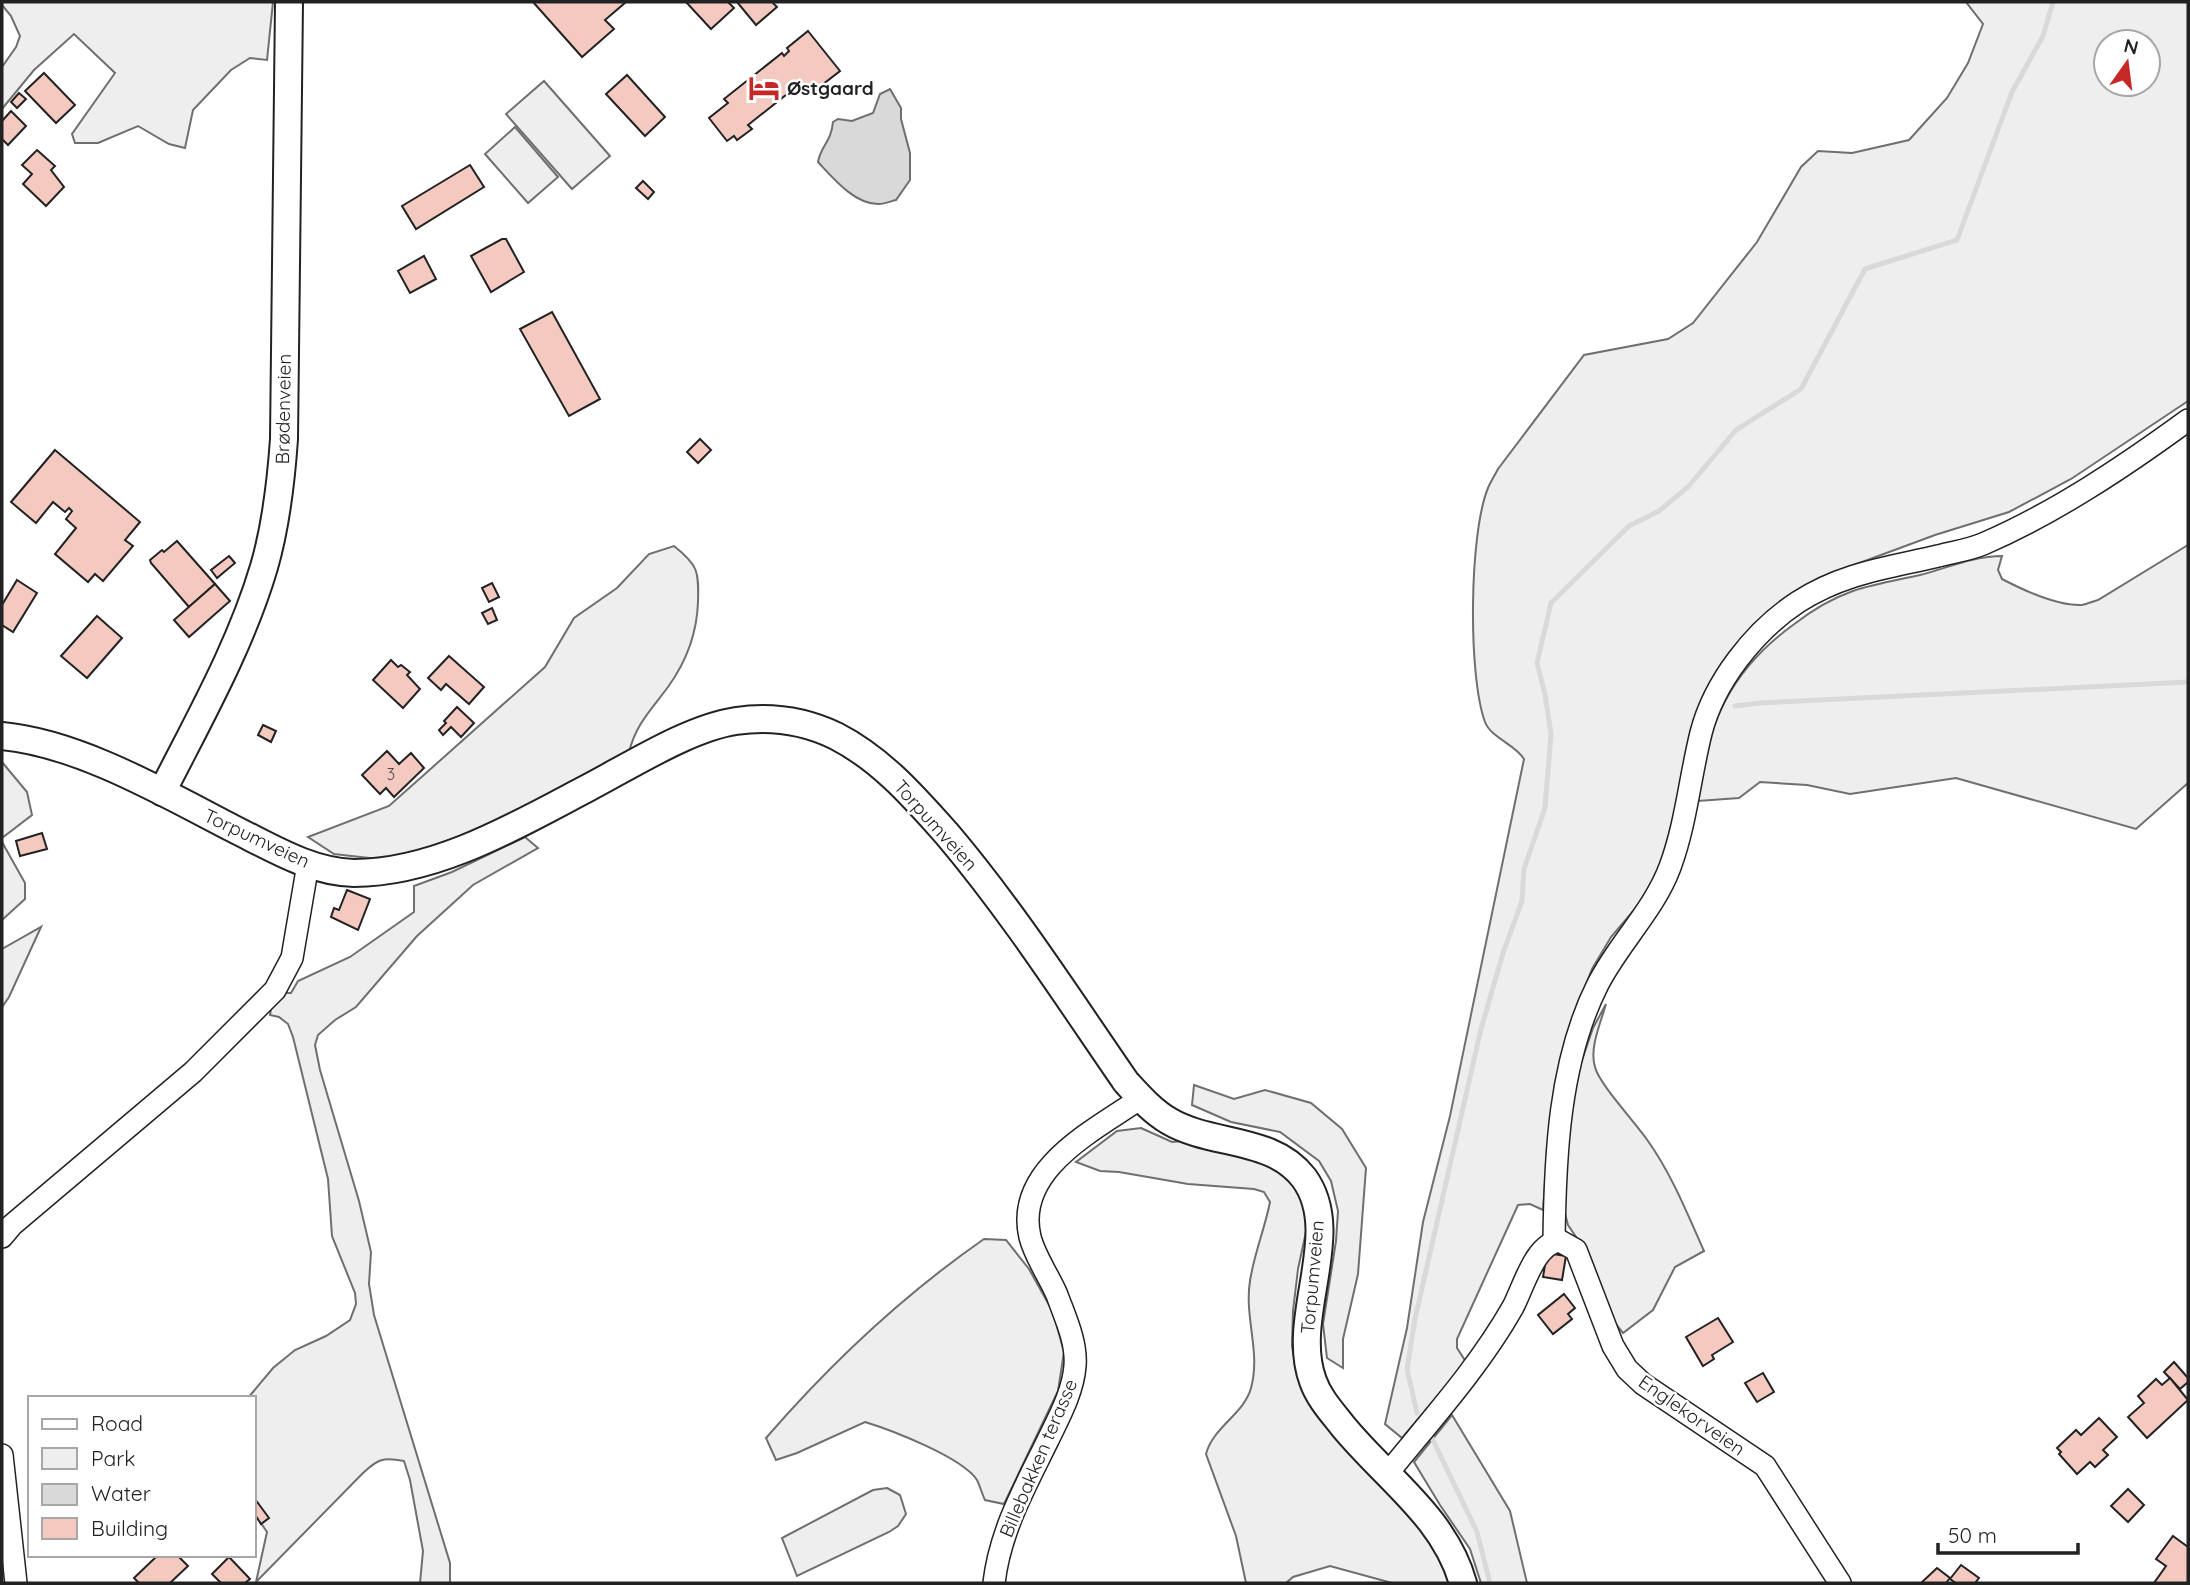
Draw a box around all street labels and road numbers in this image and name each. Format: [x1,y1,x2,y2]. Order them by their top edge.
street label: Brødenveien [270,353,296,465]
street label: Torpumveien [889,775,983,875]
street label: Torpumveien [200,803,314,873]
street label: Torpumveien [1295,1219,1329,1335]
street label: Englekorveien [1634,1369,1750,1461]
street label: Billebakken terasse [994,1375,1082,1541]

